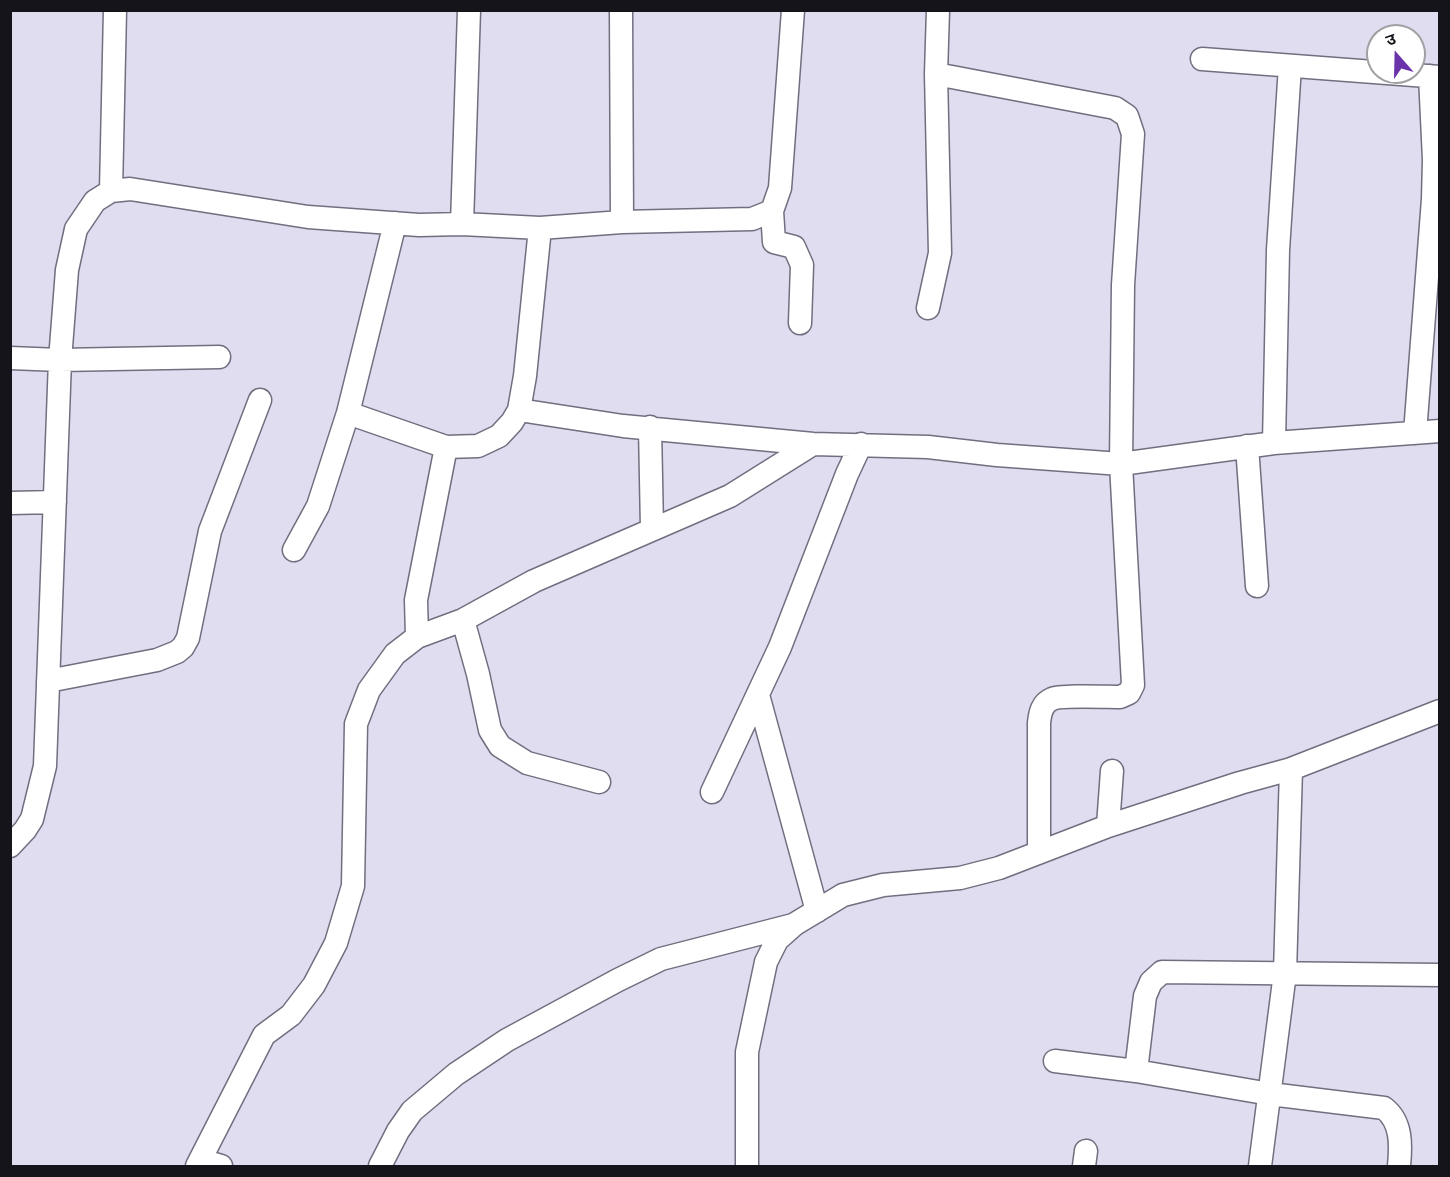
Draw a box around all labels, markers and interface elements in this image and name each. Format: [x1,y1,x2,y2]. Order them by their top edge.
north arrow [1366,24,1426,84]
text: उ [1382,27,1399,51]

